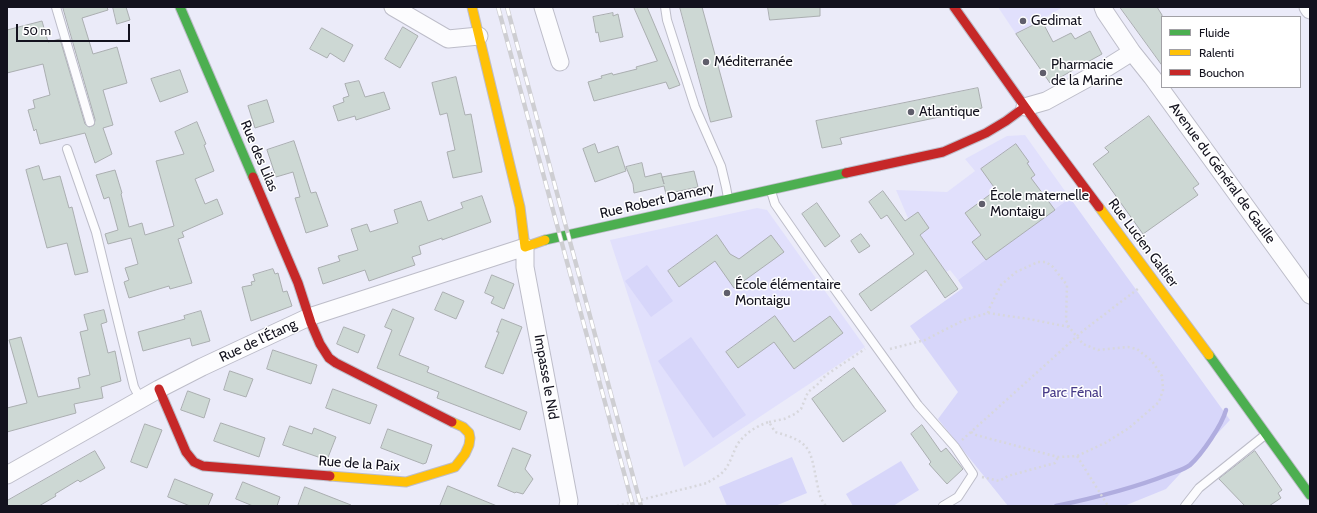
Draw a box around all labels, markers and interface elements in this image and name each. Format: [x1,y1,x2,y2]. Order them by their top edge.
place label: Gedimat [1031,13,1082,29]
scale bar [18,16,132,42]
marker: Gedimat [1018,16,1028,26]
legend [1161,16,1301,88]
text: 50 m [23,23,51,38]
text: Fluide [1199,25,1230,40]
text: Ralenti [1199,45,1234,60]
place label: Méditerranée [714,54,793,70]
marker: Méditerranée [701,57,711,67]
place label: Pharmacie de la Marine [1051,57,1123,90]
text: Bouchon [1199,65,1244,80]
marker: Pharmacie de la Marine [1038,68,1048,78]
street label: Avenue du Général de Gaulle [1165,99,1279,247]
place label: Atlantique [919,104,980,120]
marker: Atlantique [906,107,916,117]
street label: Rue des Lilas [236,118,282,194]
street label: Rue Robert Damery [598,180,716,222]
place label: École maternelle Montaigu [990,188,1089,220]
street label: Rue Lucien Galtier [1104,196,1182,290]
marker: École maternelle Montaigu [977,199,987,209]
place label: École élémentaire Montaigu [735,277,841,310]
marker: École élémentaire Montaigu [722,288,732,298]
street label: Rue de l'Étang [217,316,299,366]
street label: Impasse le Nid [530,333,562,421]
park label: Parc Fénal [1042,385,1102,401]
street label: Rue de la Paix [318,453,400,475]

